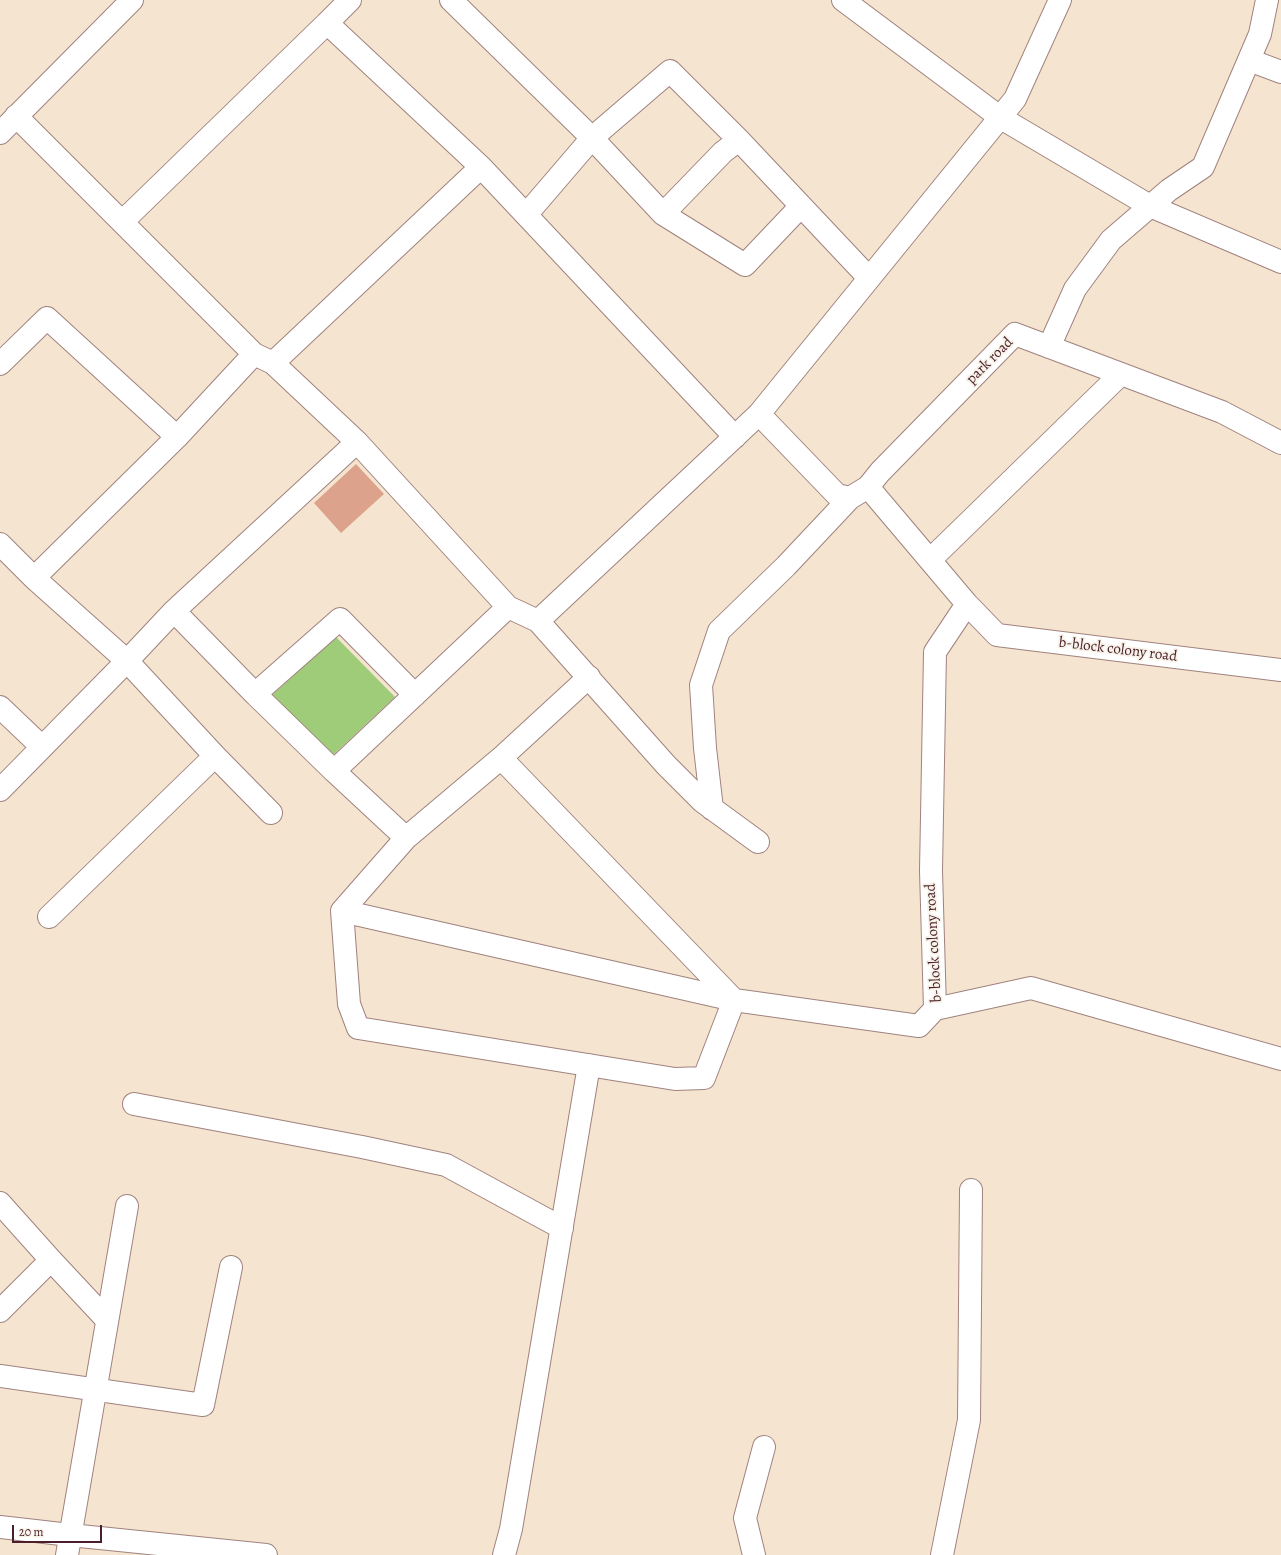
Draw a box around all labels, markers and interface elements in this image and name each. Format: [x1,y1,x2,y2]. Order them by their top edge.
street label: park road [963,334,1017,388]
street label: b-block colony road [1058,634,1178,666]
street label: b-block colony road [922,883,946,1003]
scale bar [14,1517,104,1543]
text: 20 m [19,1524,43,1540]

